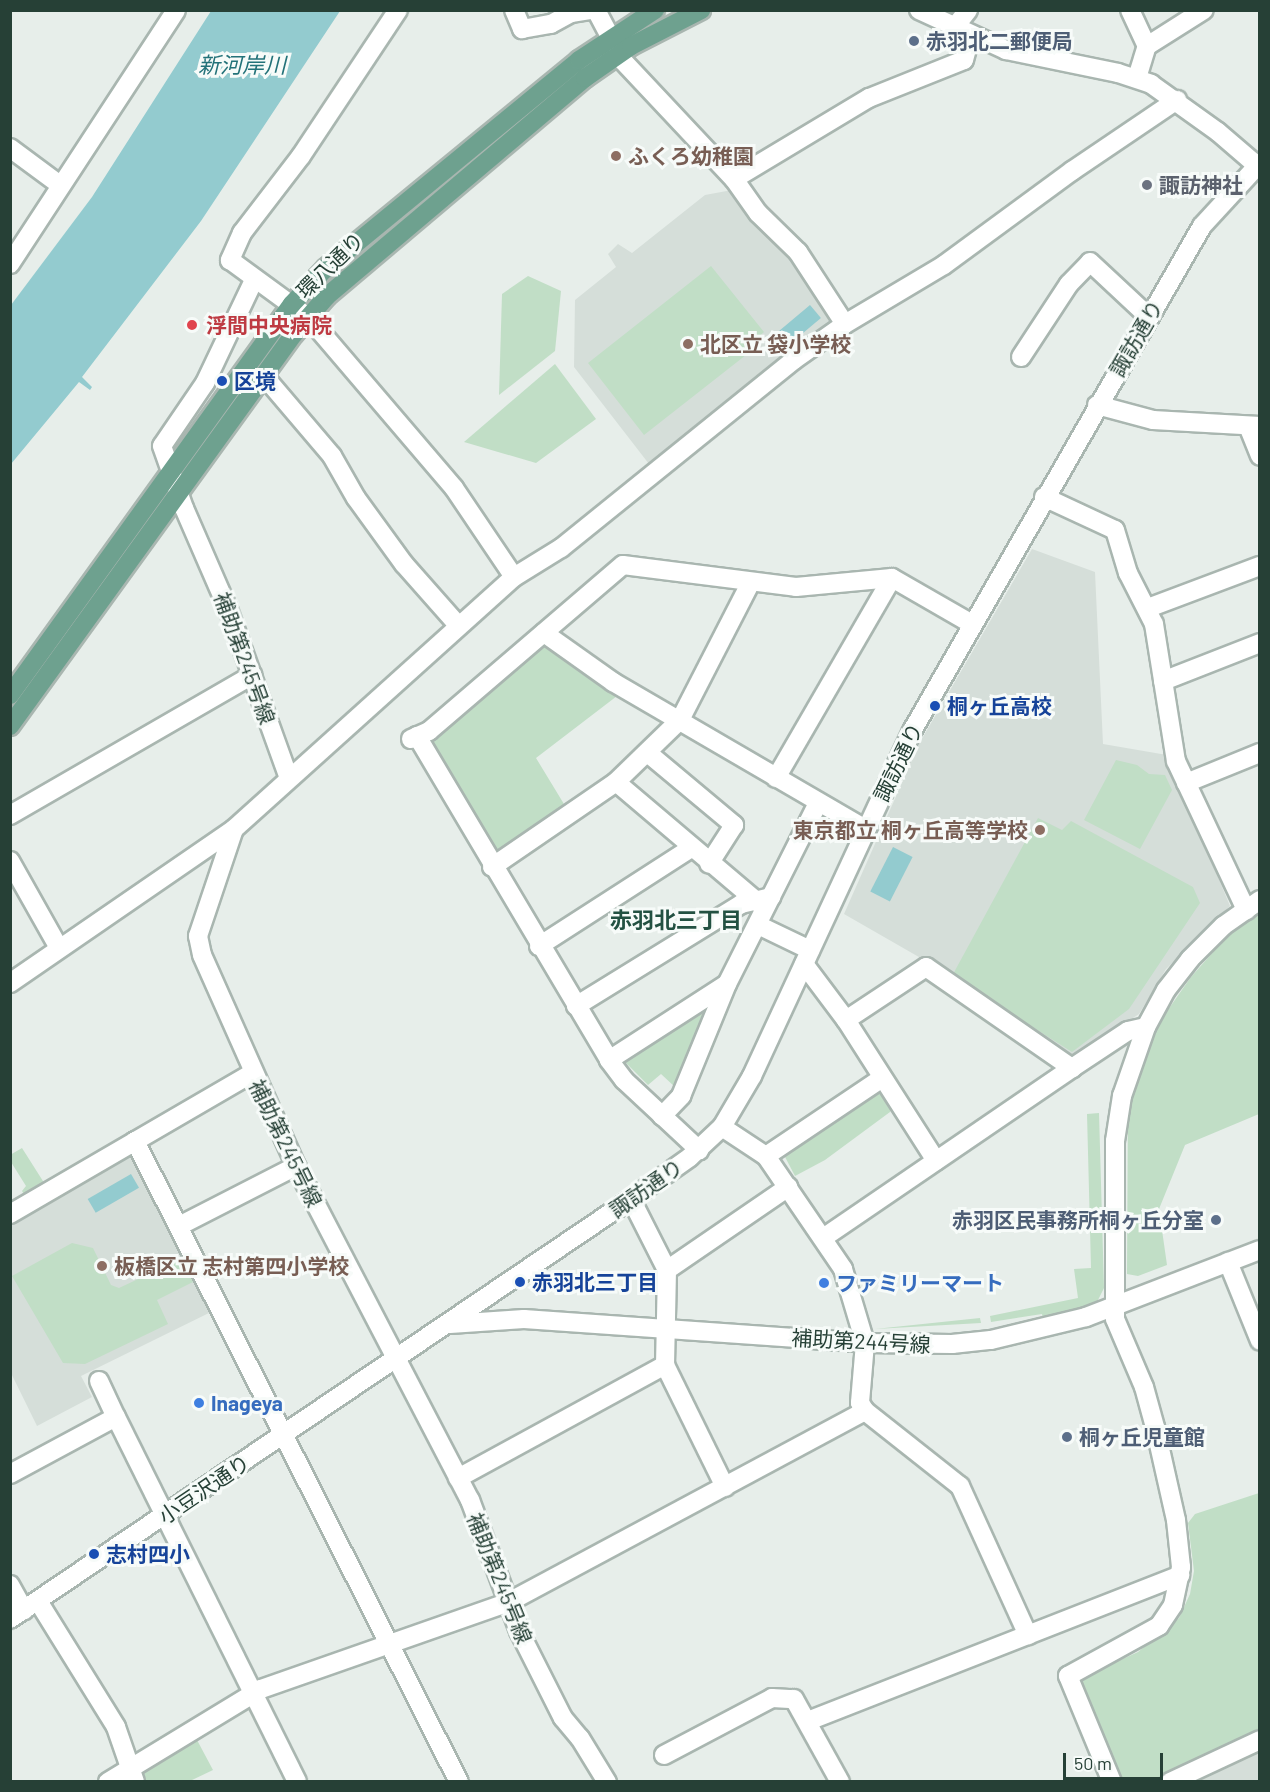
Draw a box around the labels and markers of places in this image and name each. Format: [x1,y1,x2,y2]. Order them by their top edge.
place label: 赤羽北二郵便局 [926,28,1073,54]
marker: 赤羽北二郵便局 [907,34,921,48]
place label: ふくろ幼稚園 [628,143,754,169]
marker: ふくろ幼稚園 [609,149,623,163]
place label: 諏訪神社 [1159,172,1243,198]
marker: 諏訪神社 [1140,178,1154,192]
place label: 浮間中央病院 [206,312,332,338]
marker: 浮間中央病院 [183,316,201,334]
place label: 北区立 袋小学校 [700,331,851,357]
marker: 北区立 袋小学校 [681,337,695,351]
place label: 区境 [234,368,276,394]
marker: 区境 [215,374,229,388]
place label: 桐ヶ丘高校 [947,693,1052,719]
marker: 桐ヶ丘高校 [928,699,942,713]
place label: 東京都立 桐ヶ丘高等学校 [793,817,1028,843]
marker: 東京都立 桐ヶ丘高等学校 [1033,823,1047,837]
place label: 赤羽区民事務所桐ヶ丘分室 [952,1207,1204,1233]
marker: 赤羽区民事務所桐ヶ丘分室 [1209,1213,1223,1227]
place label: 板橋区立 志村第四小学校 [114,1253,349,1279]
marker: 板橋区立 志村第四小学校 [95,1259,109,1273]
place label: 赤羽北三丁目 [532,1269,658,1295]
place label: ファミリーマート [836,1270,1004,1296]
marker: 赤羽北三丁目 [513,1275,527,1289]
marker: ファミリーマート [817,1276,831,1290]
place label: Inageya [211,1390,283,1416]
marker: Inageya [192,1396,206,1410]
place label: 桐ヶ丘児童館 [1079,1424,1205,1450]
marker: 桐ヶ丘児童館 [1060,1430,1074,1444]
place label: 志村四小 [106,1541,190,1567]
marker: 志村四小 [87,1547,101,1561]

